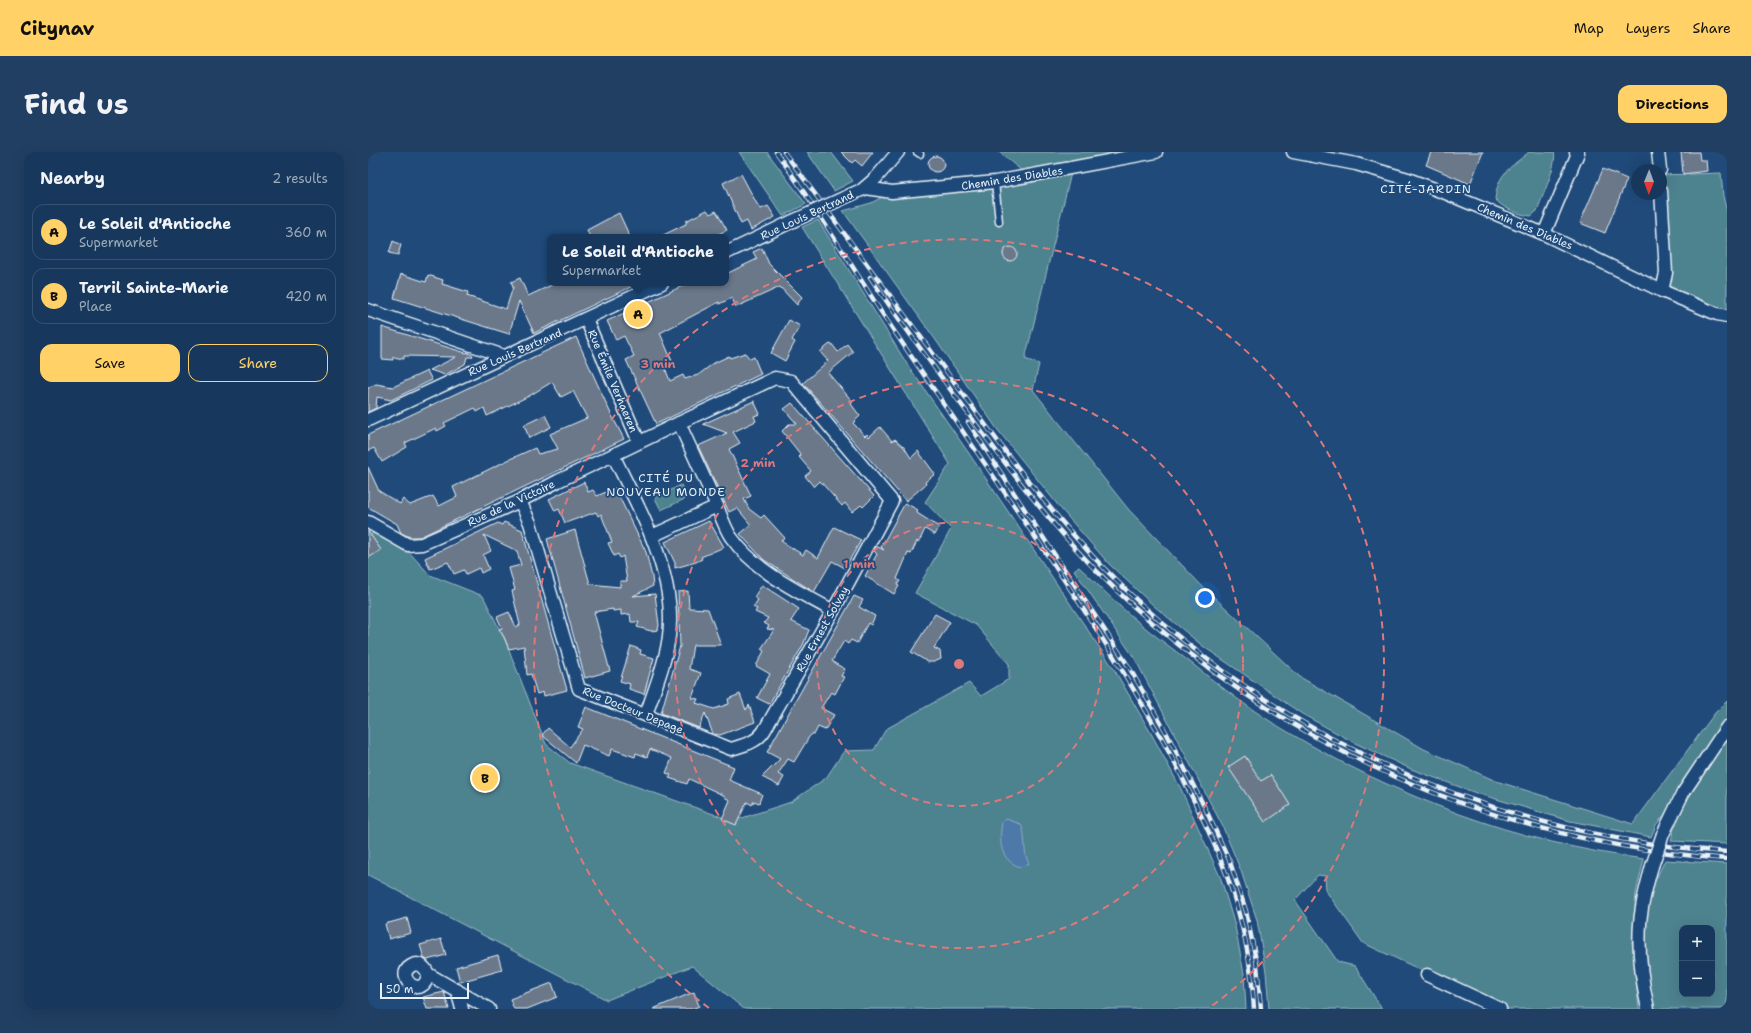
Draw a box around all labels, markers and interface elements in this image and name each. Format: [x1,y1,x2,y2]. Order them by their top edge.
text: Citynav [20,16,94,41]
text: Map [1574,19,1604,37]
text: Layers [1626,19,1670,37]
text: Share [1692,19,1731,37]
text: Find us [24,85,129,123]
button: Directions [1618,85,1727,123]
street label: Chemin des Diables [960,163,1064,194]
north arrow [1631,164,1667,200]
text: Nearby [40,167,105,189]
text: 2 results [272,170,328,187]
district label: CITÉ-JARDIN [1380,181,1472,197]
street label: Rue Louis Bertrand [758,187,856,244]
street label: Chemin des Diables [1475,200,1575,253]
text: Le Soleil d'Antioche [79,214,231,234]
text: A [49,224,59,241]
text: 360 m [285,224,327,241]
text: Supermarket [79,234,158,251]
popup [547,234,729,286]
text: Le Soleil d'Antioche [562,242,714,262]
text: Supermarket [562,262,641,279]
text: Terril Sainte-Marie [79,278,229,298]
text: B [50,288,58,305]
text: 420 m [285,288,327,305]
text: Place [79,298,112,315]
pin: A [625,299,651,329]
street label: Rue Louis Bertrand [466,325,565,380]
street label: Rue Émile Verhaeren [584,327,642,435]
button: Save [40,344,180,382]
button: Share [188,344,328,382]
text: 3 min [641,356,676,372]
text: 2 min [741,455,776,471]
district label: CITÉ DU NOUVEAU MONDE [606,470,726,500]
street label: Rue de la Victoire [465,477,557,530]
text: 1 min [843,556,875,572]
street label: Rue Ernest Solvay [793,584,852,675]
your location [1195,588,1215,608]
centre of rings [952,657,966,671]
street label: Rue Docteur Depage [580,683,685,738]
pin: B [472,763,498,793]
map controls [1679,925,1715,997]
button: + [1679,925,1715,961]
button: − [1679,961,1715,997]
scale bar [380,981,469,1000]
text: 50 m [386,982,414,997]

